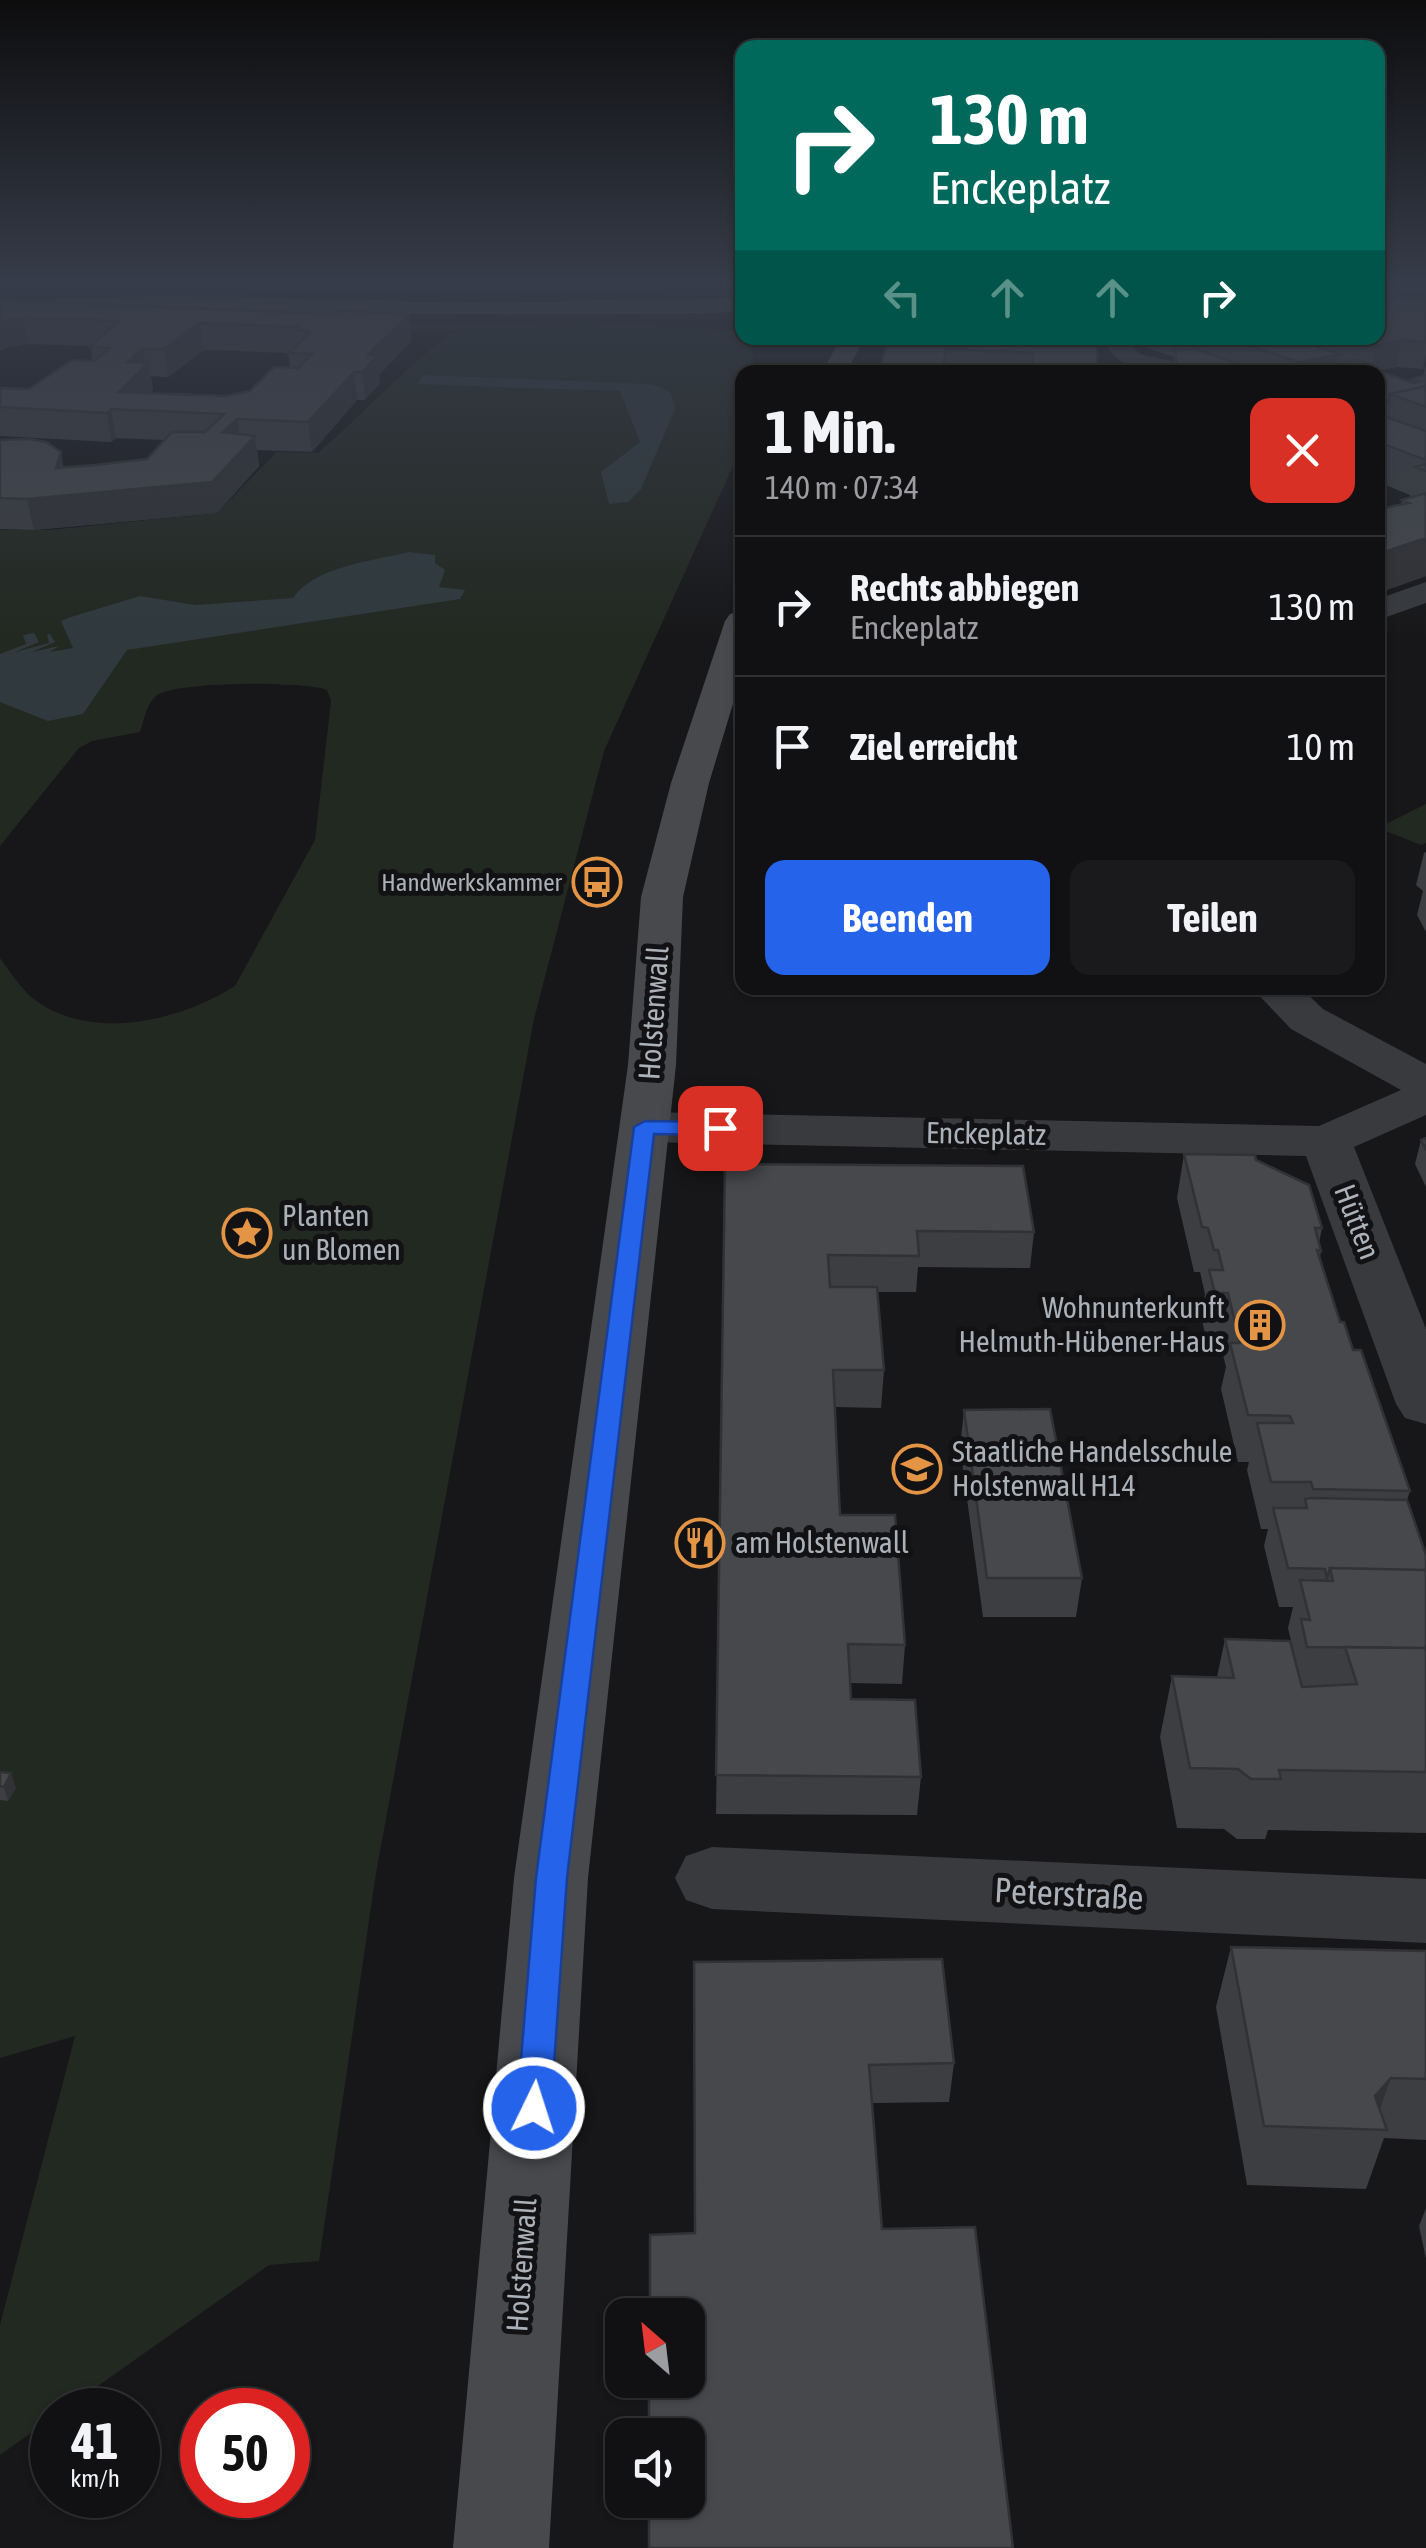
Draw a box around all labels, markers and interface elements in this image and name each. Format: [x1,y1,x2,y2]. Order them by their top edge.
text: 130 m [930,79,1089,159]
icon: right [765,80,895,210]
text: Enckeplatz [930,162,1110,214]
icon: left [875,270,930,325]
icon: ahead [980,270,1035,325]
icon: ahead [1085,270,1140,325]
icon: right [1190,270,1245,325]
text: 1 Min. [765,397,895,466]
button: close [1250,398,1355,503]
text: 140 m · 07:34 [765,469,919,506]
text: Rechts abbiegen [850,566,1079,609]
icon: right [765,579,820,634]
text: 130 m [1269,585,1355,628]
text: Enckeplatz [850,609,978,646]
icon: arrive [765,719,820,774]
text: Ziel erreicht [850,725,1017,768]
text: 10 m [1287,725,1355,768]
bus stop icon: Handwerkskammer [571,856,623,908]
button: Beenden [765,860,1050,975]
button: Teilen [1070,860,1355,975]
place label: Handwerkskammer [381,868,563,896]
street label: Holstenwall [631,945,675,1081]
pin [678,1086,763,1171]
icon: arrive [693,1101,748,1156]
street label: Enckeplatz [926,1115,1047,1151]
street label: Hütten [1328,1180,1388,1264]
place label: Planten un Blomen [282,1198,401,1266]
place icon: Planten un Blomen [221,1207,273,1259]
place label: Wohnunterkunft Helmuth-Hübener-Haus [958,1290,1225,1358]
building icon: Wohnunterkunft Helmuth-Hübener-Haus [1234,1299,1286,1351]
place label: Staatliche Handelsschule Holstenwall H14 [952,1434,1232,1502]
school or university icon: Staatliche Handelsschule Holstenwall H14 [891,1443,943,1495]
restaurant icon: am Holstenwall [674,1517,726,1569]
place label: am Holstenwall [735,1525,909,1559]
street label: Peterstraße [993,1869,1145,1917]
position arrow [482,2056,586,2160]
street label: Holstenwall [499,2197,543,2333]
north arrow [605,2298,705,2398]
map controls [605,2298,705,2518]
speed limit sign: 50 [180,2388,310,2518]
text: 41 [71,2412,118,2470]
button: sound [605,2418,705,2518]
text: km/h [70,2464,120,2492]

